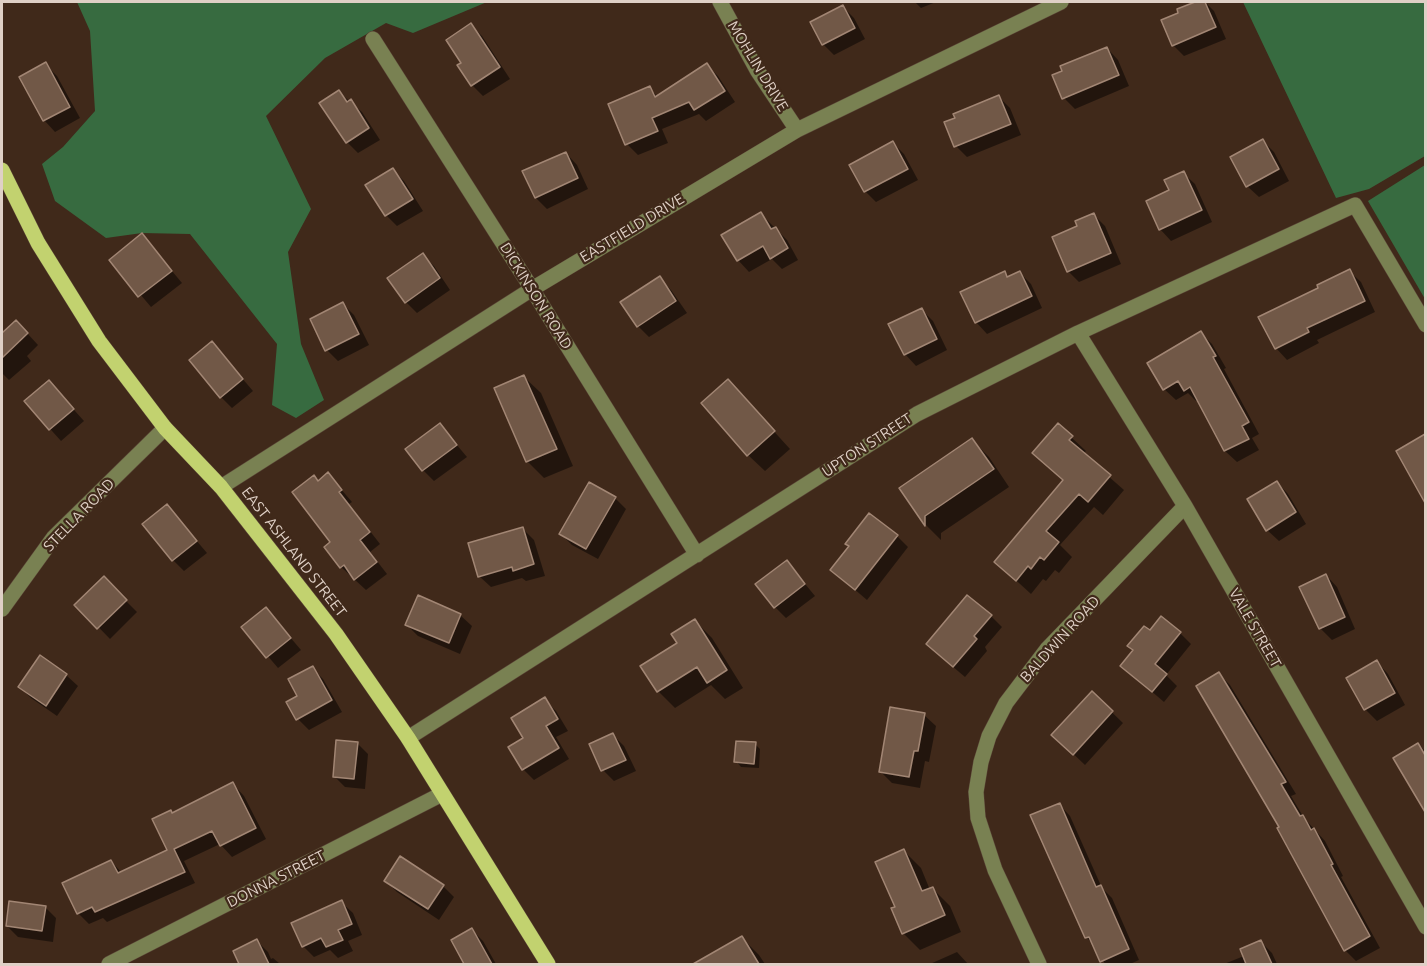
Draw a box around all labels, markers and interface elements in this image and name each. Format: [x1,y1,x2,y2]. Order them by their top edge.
street label: MOHLIN DRIVE [724,17,792,115]
street label: EASTFIELD DRIVE [577,190,687,266]
street label: DICKINSON ROAD [496,239,576,353]
street label: UPTON STREET [819,409,915,481]
street label: STELLA ROAD [40,475,118,555]
street label: EAST ASHLAND STREET [238,484,350,620]
street label: VALE STREET [1225,585,1285,671]
street label: BALDWIN ROAD [1016,592,1104,686]
street label: DONNA STREET [224,847,328,911]

